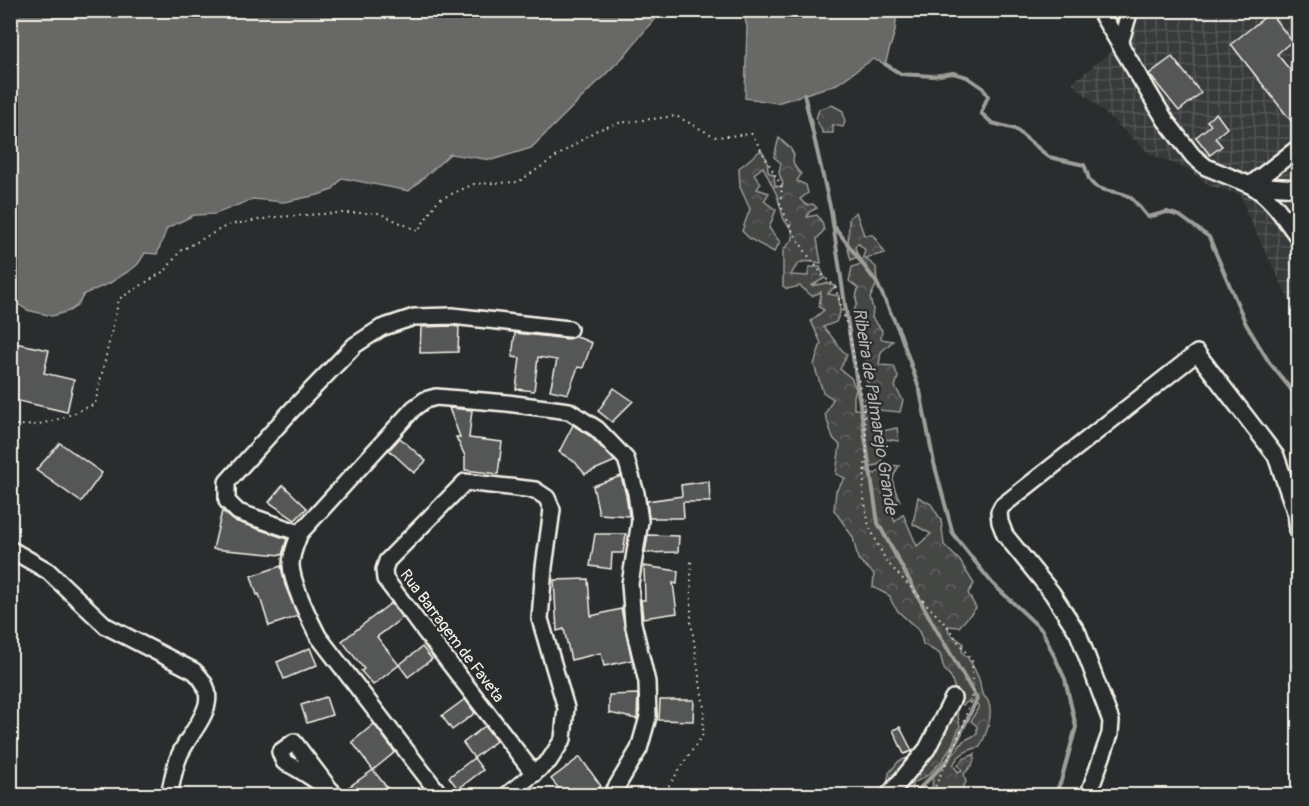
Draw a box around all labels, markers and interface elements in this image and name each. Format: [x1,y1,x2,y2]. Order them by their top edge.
water label: Ribeira de Palmarejo Grande [847,306,903,518]
street label: Rua Barragem de Faveta [395,565,509,707]

